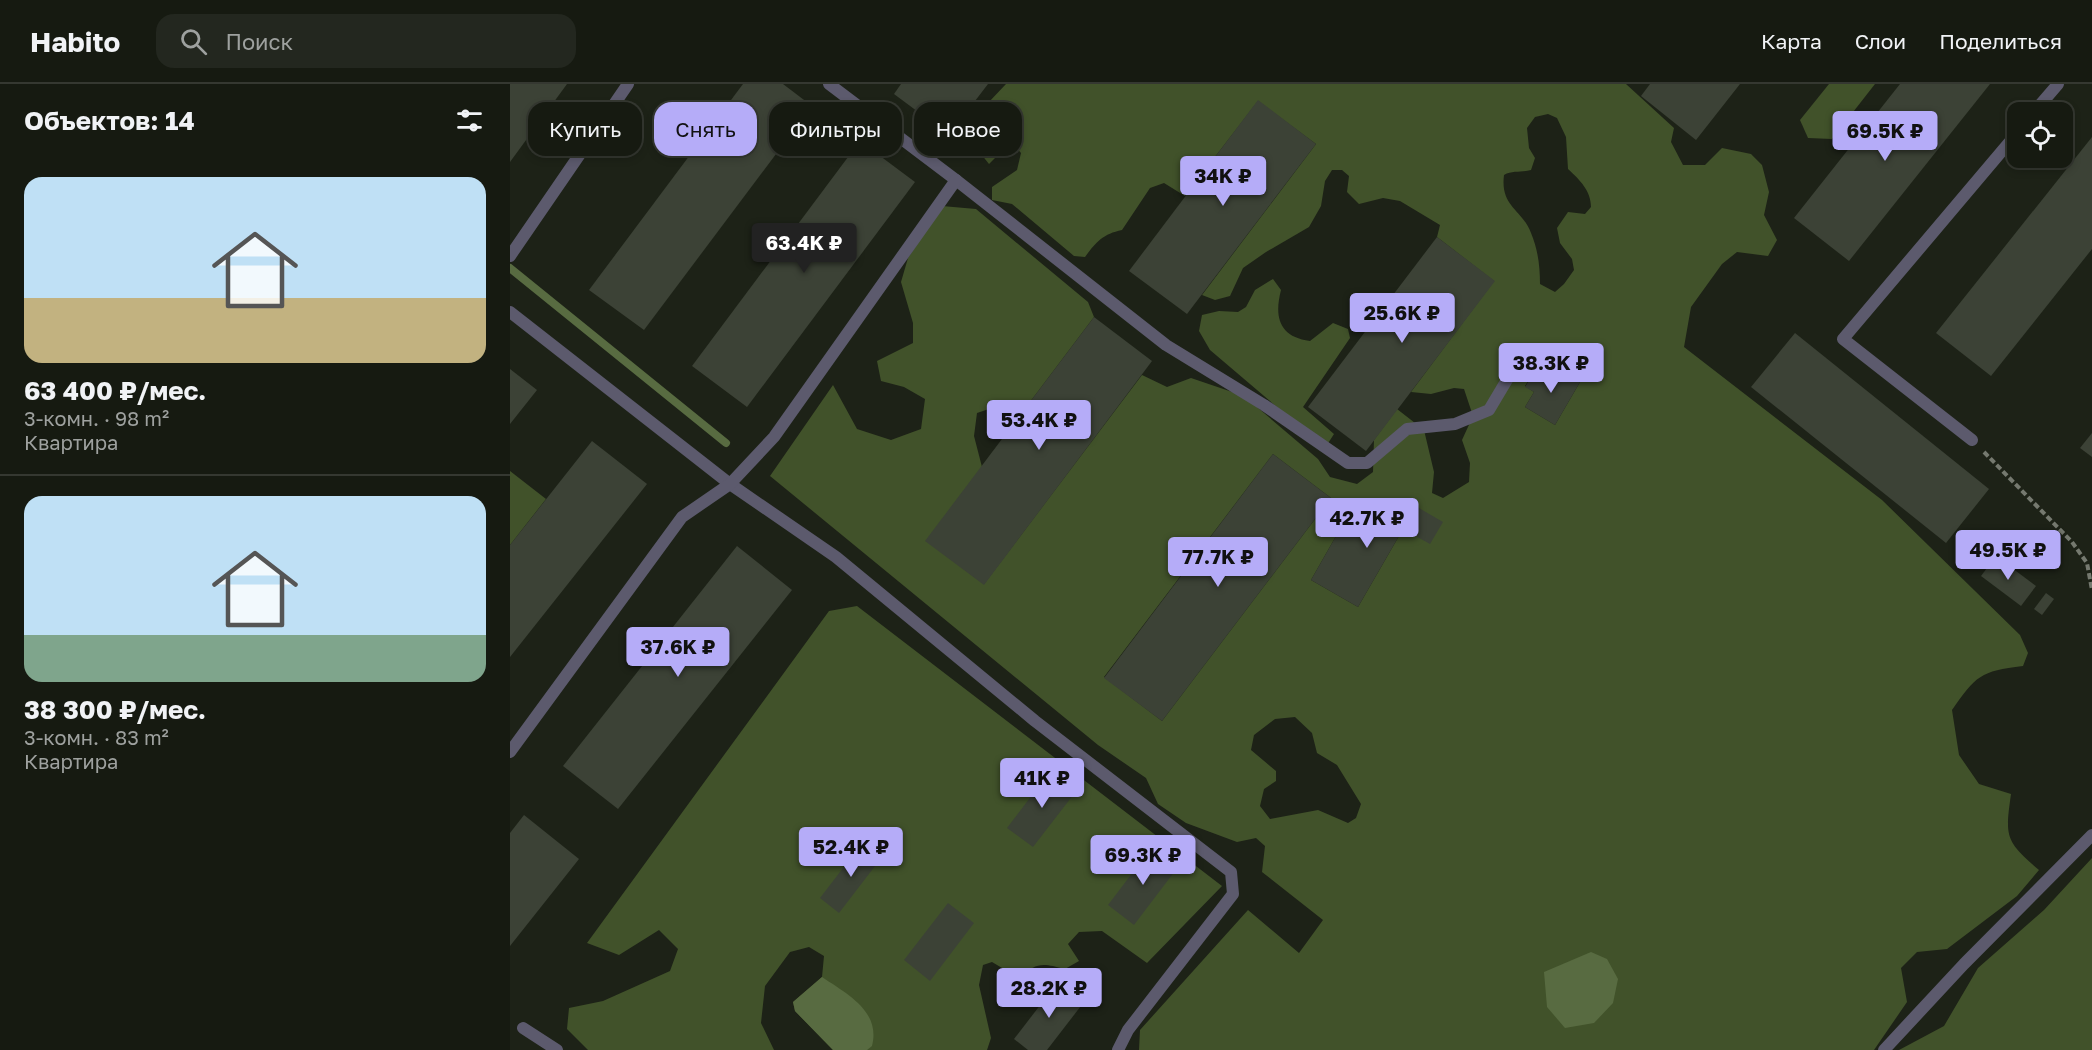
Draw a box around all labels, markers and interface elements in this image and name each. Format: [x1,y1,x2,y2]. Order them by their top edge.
search box [156,14,576,68]
text: Habito [30,25,120,58]
icon: search [177,25,210,58]
text: Поиск [225,28,293,55]
text: Карта [1761,28,1822,54]
text: Слои [1855,28,1906,54]
text: Поделиться [1939,28,2062,54]
chip: Купить [528,102,642,156]
chip: Снять [654,102,757,156]
chip: Фильтры [769,102,902,156]
chip: Новое [914,102,1022,156]
map controls [2007,102,2073,168]
button: locate [2007,102,2073,168]
icon: filters [453,104,486,137]
text: Объектов: 14 [24,105,195,136]
pin: 69.5K ₽ [1830,111,1940,162]
text: 69.5K ₽ [1847,118,1924,142]
pin: 34K ₽ [1181,156,1265,207]
text: 34K ₽ [1194,163,1252,187]
icon: home [201,216,309,324]
pin: 63.4K ₽ [749,223,859,274]
text: 63.4K ₽ [766,230,842,254]
pin: 25.6K ₽ [1347,293,1457,344]
text: 25.6K ₽ [1364,300,1440,324]
pin: 38.3K ₽ [1496,343,1606,394]
text: 38.3K ₽ [1513,350,1589,374]
text: 63 400 ₽/мес. [24,375,206,406]
pin: 53.4K ₽ [984,400,1094,451]
text: 3-комн. · 98 m² [24,406,169,430]
text: 53.4K ₽ [1001,407,1077,431]
text: Квартира [24,430,118,454]
pin: 42.7K ₽ [1312,498,1422,549]
text: 42.7K ₽ [1330,505,1405,529]
pin: 49.5K ₽ [1953,530,2063,581]
icon: home [201,535,309,643]
pin: 77.7K ₽ [1163,537,1273,588]
text: 49.5K ₽ [1970,537,2046,561]
text: 77.7K ₽ [1182,544,1254,568]
pin: 37.6K ₽ [623,627,733,678]
text: 37.6K ₽ [640,634,716,658]
text: 38 300 ₽/мес. [24,694,206,725]
text: 3-комн. · 83 m² [24,725,169,749]
text: Квартира [24,749,118,773]
pin: 41K ₽ [1000,758,1084,809]
text: 41K ₽ [1014,765,1070,789]
pin: 52.4K ₽ [796,827,906,878]
text: 52.4K ₽ [813,834,889,858]
pin: 69.3K ₽ [1088,835,1198,886]
text: 69.3K ₽ [1105,842,1182,866]
pin: 28.2K ₽ [994,968,1104,1019]
text: 28.2K ₽ [1011,975,1087,999]

